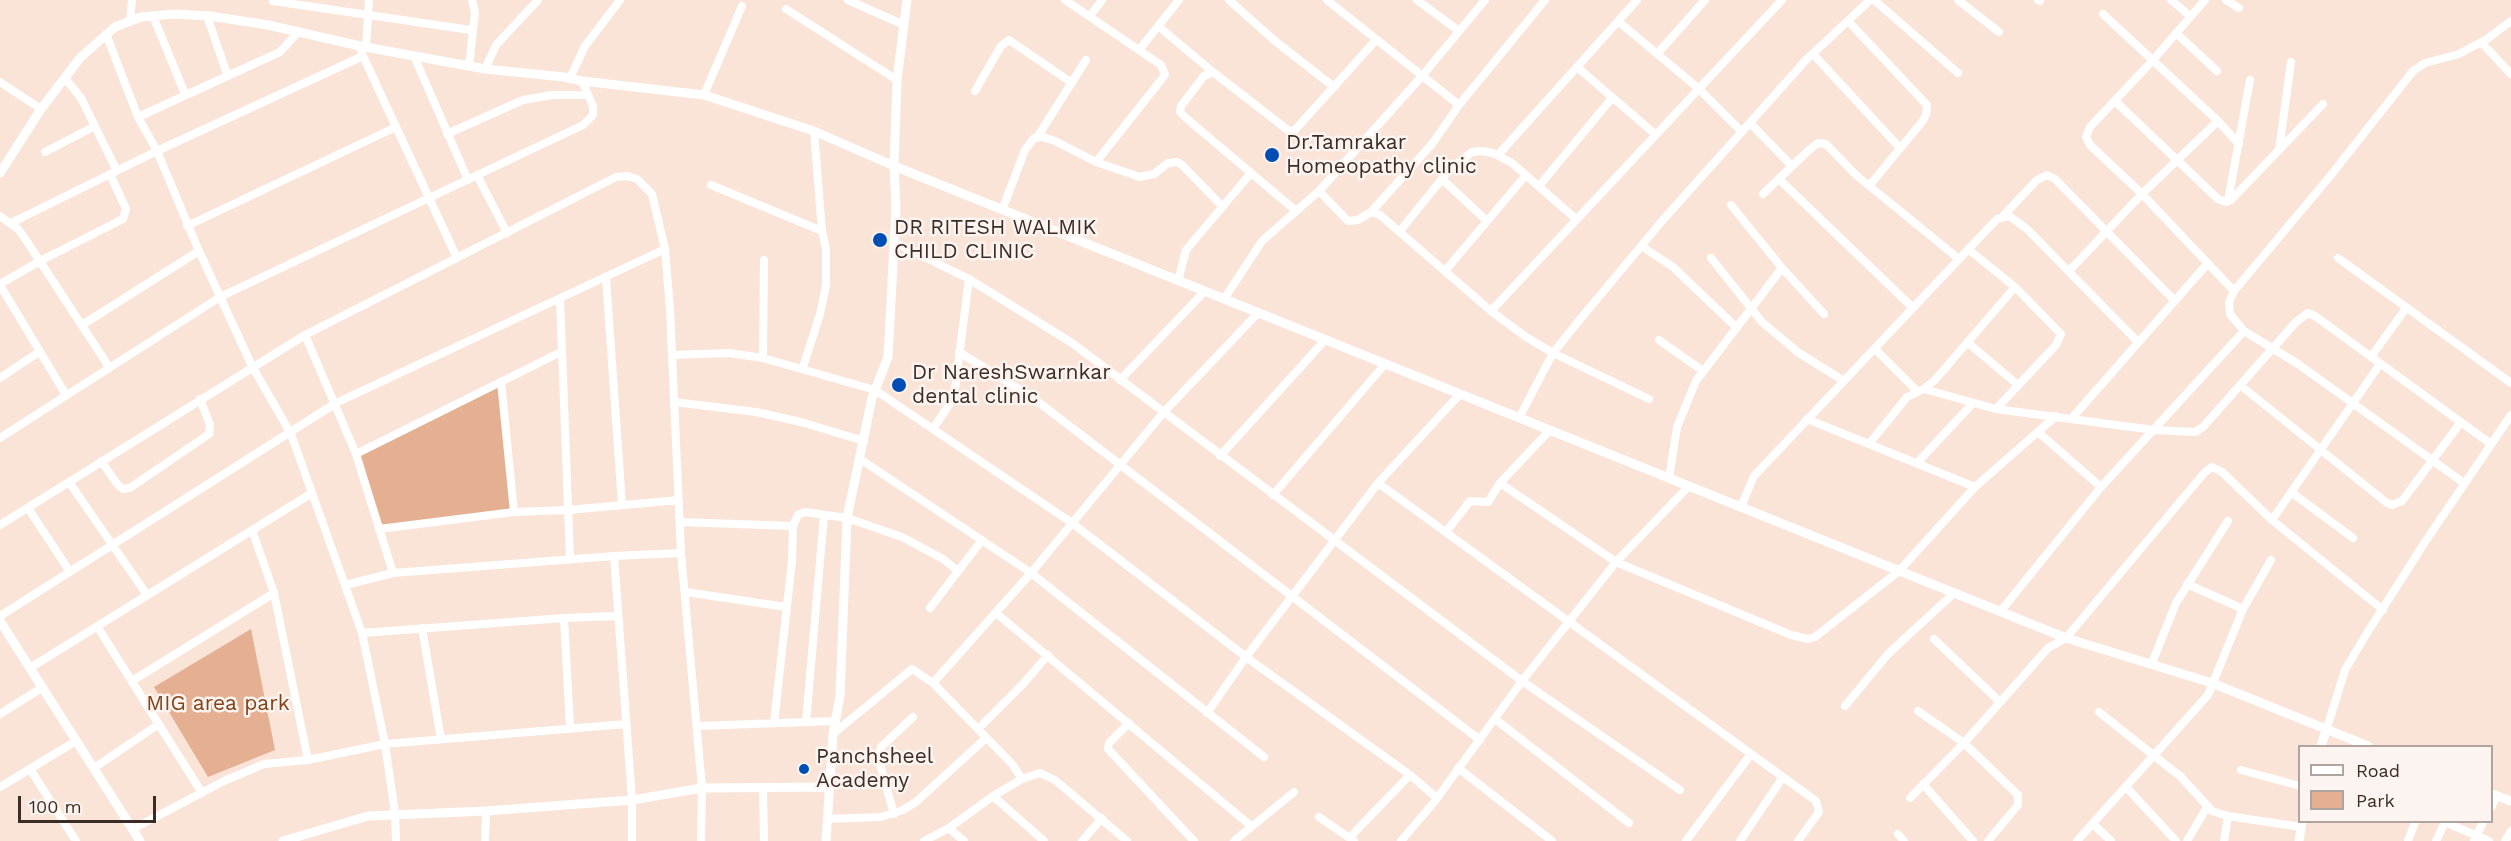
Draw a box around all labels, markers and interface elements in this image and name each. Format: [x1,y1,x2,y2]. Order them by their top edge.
place label: Dr.Tamrakar Homeopathy clinic [1286,130,1477,180]
marker: Dr.Tamrakar Homeopathy clinic [1263,146,1281,164]
place label: DR RITESH WALMIK CHILD CLINIC [894,215,1096,265]
marker: DR RITESH WALMIK CHILD CLINIC [871,231,889,249]
place label: Dr NareshSwarnkar dental clinic [912,360,1111,410]
marker: Dr NareshSwarnkar dental clinic [890,376,908,394]
park label: MIG area park [146,691,290,717]
place label: Panchsheel Academy [816,744,933,794]
legend [2298,745,2493,823]
text: Road [2356,760,2400,781]
marker: Panchsheel Academy [797,762,811,776]
scale bar [21,784,159,822]
text: Park [2356,790,2395,811]
text: 100 m [29,796,82,817]

